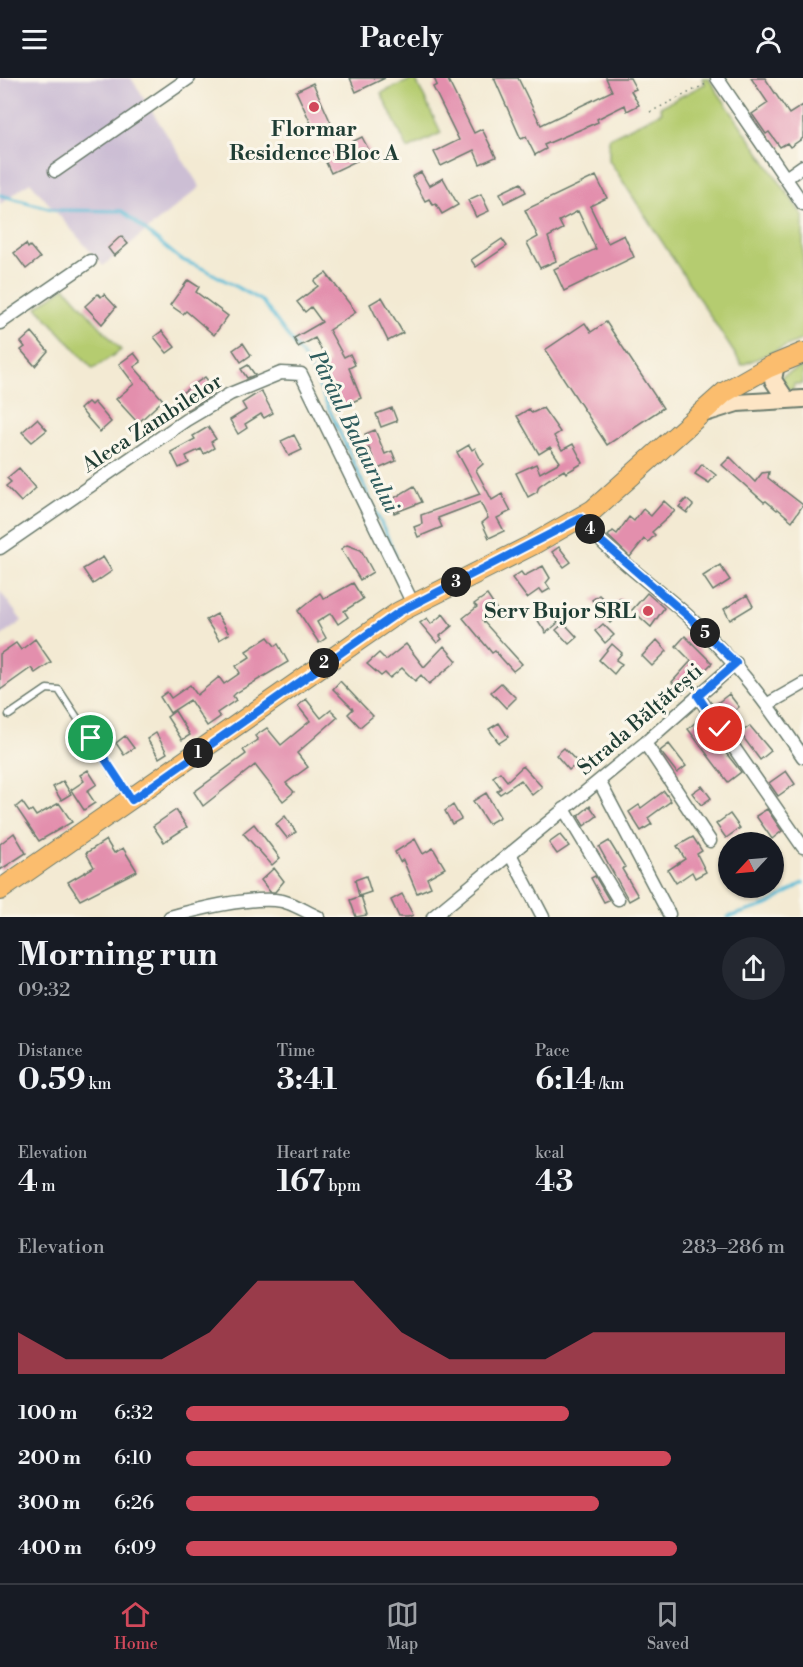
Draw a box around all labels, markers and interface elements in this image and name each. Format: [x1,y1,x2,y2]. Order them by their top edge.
text: Pacely [360,22,443,56]
icon: menu [18,23,51,56]
icon: person [752,23,785,56]
marker: Flormar Residence Bloc A [307,100,321,114]
place label: Flormar Residence Bloc A [229,117,400,167]
water label: Pârâul Balaurului [302,345,405,517]
street label: Aleea Zambilelor [77,369,228,479]
pin: 4 [575,514,605,544]
text: 4 [585,519,595,539]
pin: 3 [441,567,471,597]
text: 3 [451,572,461,592]
place label: Serv Bujor SRL [484,599,636,625]
marker: Serv Bujor SRL [641,604,655,618]
pin: 5 [690,618,720,648]
text: 5 [700,623,710,643]
pin: 2 [309,648,339,678]
text: 2 [319,653,329,673]
street label: Strada Bălțătești [573,658,709,781]
pin [694,703,745,754]
pin [65,712,116,763]
icon: check [703,712,736,745]
icon: arrive [74,721,107,754]
pin: 1 [183,738,213,768]
text: 1 [194,743,202,763]
north arrow [718,832,784,898]
map controls [718,832,784,898]
text: Morning run [18,935,218,976]
button: share [722,937,785,1000]
text: 09:32 [18,978,70,1003]
text: Distance [18,1041,83,1061]
text: Time [277,1041,315,1061]
text: Pace [535,1041,570,1061]
text: 0.59 [18,1061,86,1099]
text: 3:41 [277,1061,337,1099]
text: 6:14 [535,1061,596,1099]
text: km [86,1074,111,1094]
text: /km [596,1074,624,1094]
text: Elevation [18,1143,87,1163]
text: Heart rate [277,1143,351,1163]
text: kcal [535,1143,564,1163]
text: 4 [18,1163,38,1201]
text: 167 [277,1163,325,1201]
text: 43 [535,1163,574,1201]
text: m [38,1176,55,1196]
text: bpm [325,1176,361,1196]
text: Elevation [18,1235,105,1260]
text: 283–286 m [682,1235,785,1260]
text: 100 m [18,1401,77,1426]
text: 6:32 [114,1401,153,1426]
text: 200 m [18,1446,81,1471]
text: 6:10 [114,1446,152,1471]
text: 300 m [18,1491,81,1516]
text: 6:26 [114,1491,154,1516]
text: 400 m [18,1536,82,1561]
text: 6:09 [114,1536,156,1561]
tab: Home [114,1598,158,1654]
tab: Map [386,1598,419,1654]
tab: Saved [647,1598,689,1654]

